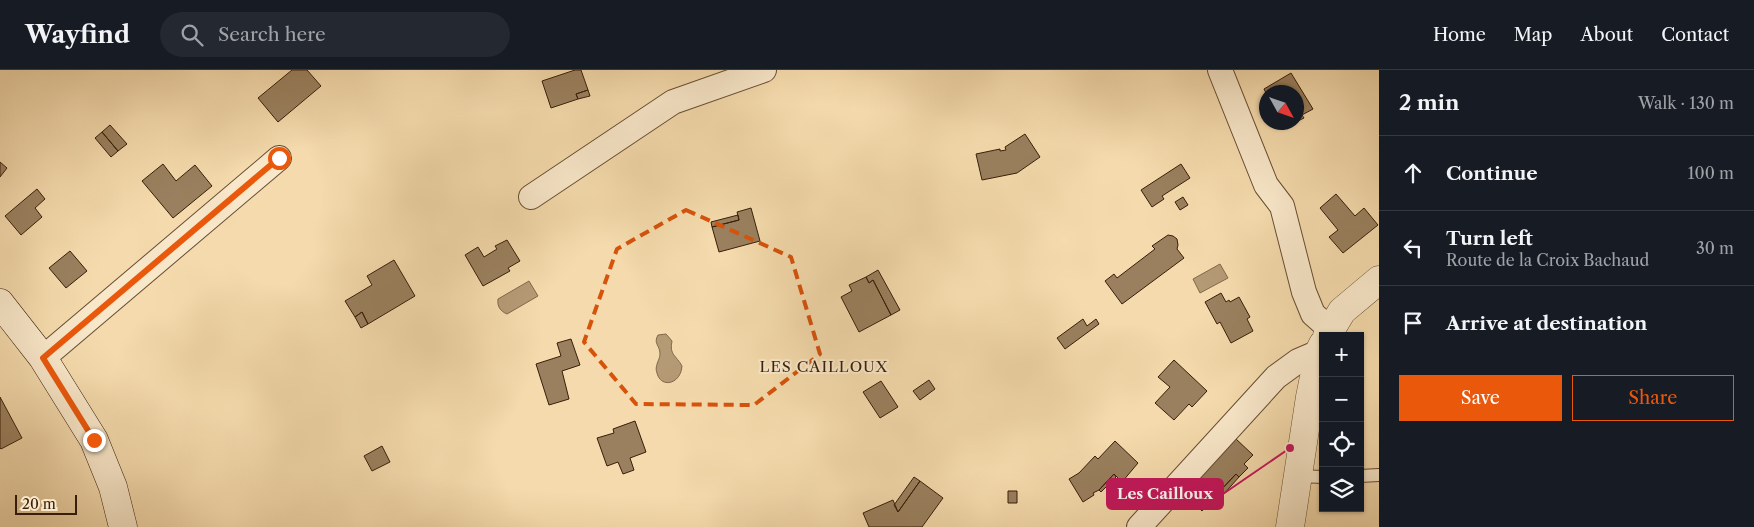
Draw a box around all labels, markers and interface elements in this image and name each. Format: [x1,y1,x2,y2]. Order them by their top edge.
search box [160,12,510,57]
text: Wayfind [25,20,130,49]
icon: search [178,21,206,49]
text: Search here [218,23,326,46]
text: Home [1433,24,1486,46]
text: Map [1514,24,1552,46]
text: About [1580,24,1633,46]
text: Contact [1661,24,1729,46]
north arrow [1259,85,1304,130]
text: 2 min [1399,90,1459,115]
text: Walk · 130 m [1638,93,1734,113]
route start [268,147,291,170]
icon: ahead [1399,159,1427,187]
text: Continue [1446,162,1538,185]
text: 100 m [1688,163,1734,183]
text: Turn left [1446,227,1533,250]
icon: left [1399,234,1427,262]
text: 30 m [1696,238,1734,258]
text: Route de la Croix Bachaud [1446,250,1649,270]
icon: arrive [1399,309,1427,337]
text: Arrive at destination [1446,312,1647,335]
map controls [1319,332,1364,512]
button: + [1319,332,1364,377]
district label: LES CAILLOUX [760,357,888,376]
button: Save [1399,375,1562,421]
button: Share [1572,375,1734,421]
button: − [1319,377,1364,422]
button: locate [1319,422,1364,467]
route end [83,429,106,452]
button: layers [1319,467,1364,512]
callout: Les Cailloux [1107,479,1223,509]
text: Les Cailloux [1117,484,1213,503]
scale bar [15,492,78,515]
text: 20 m [22,495,56,513]

